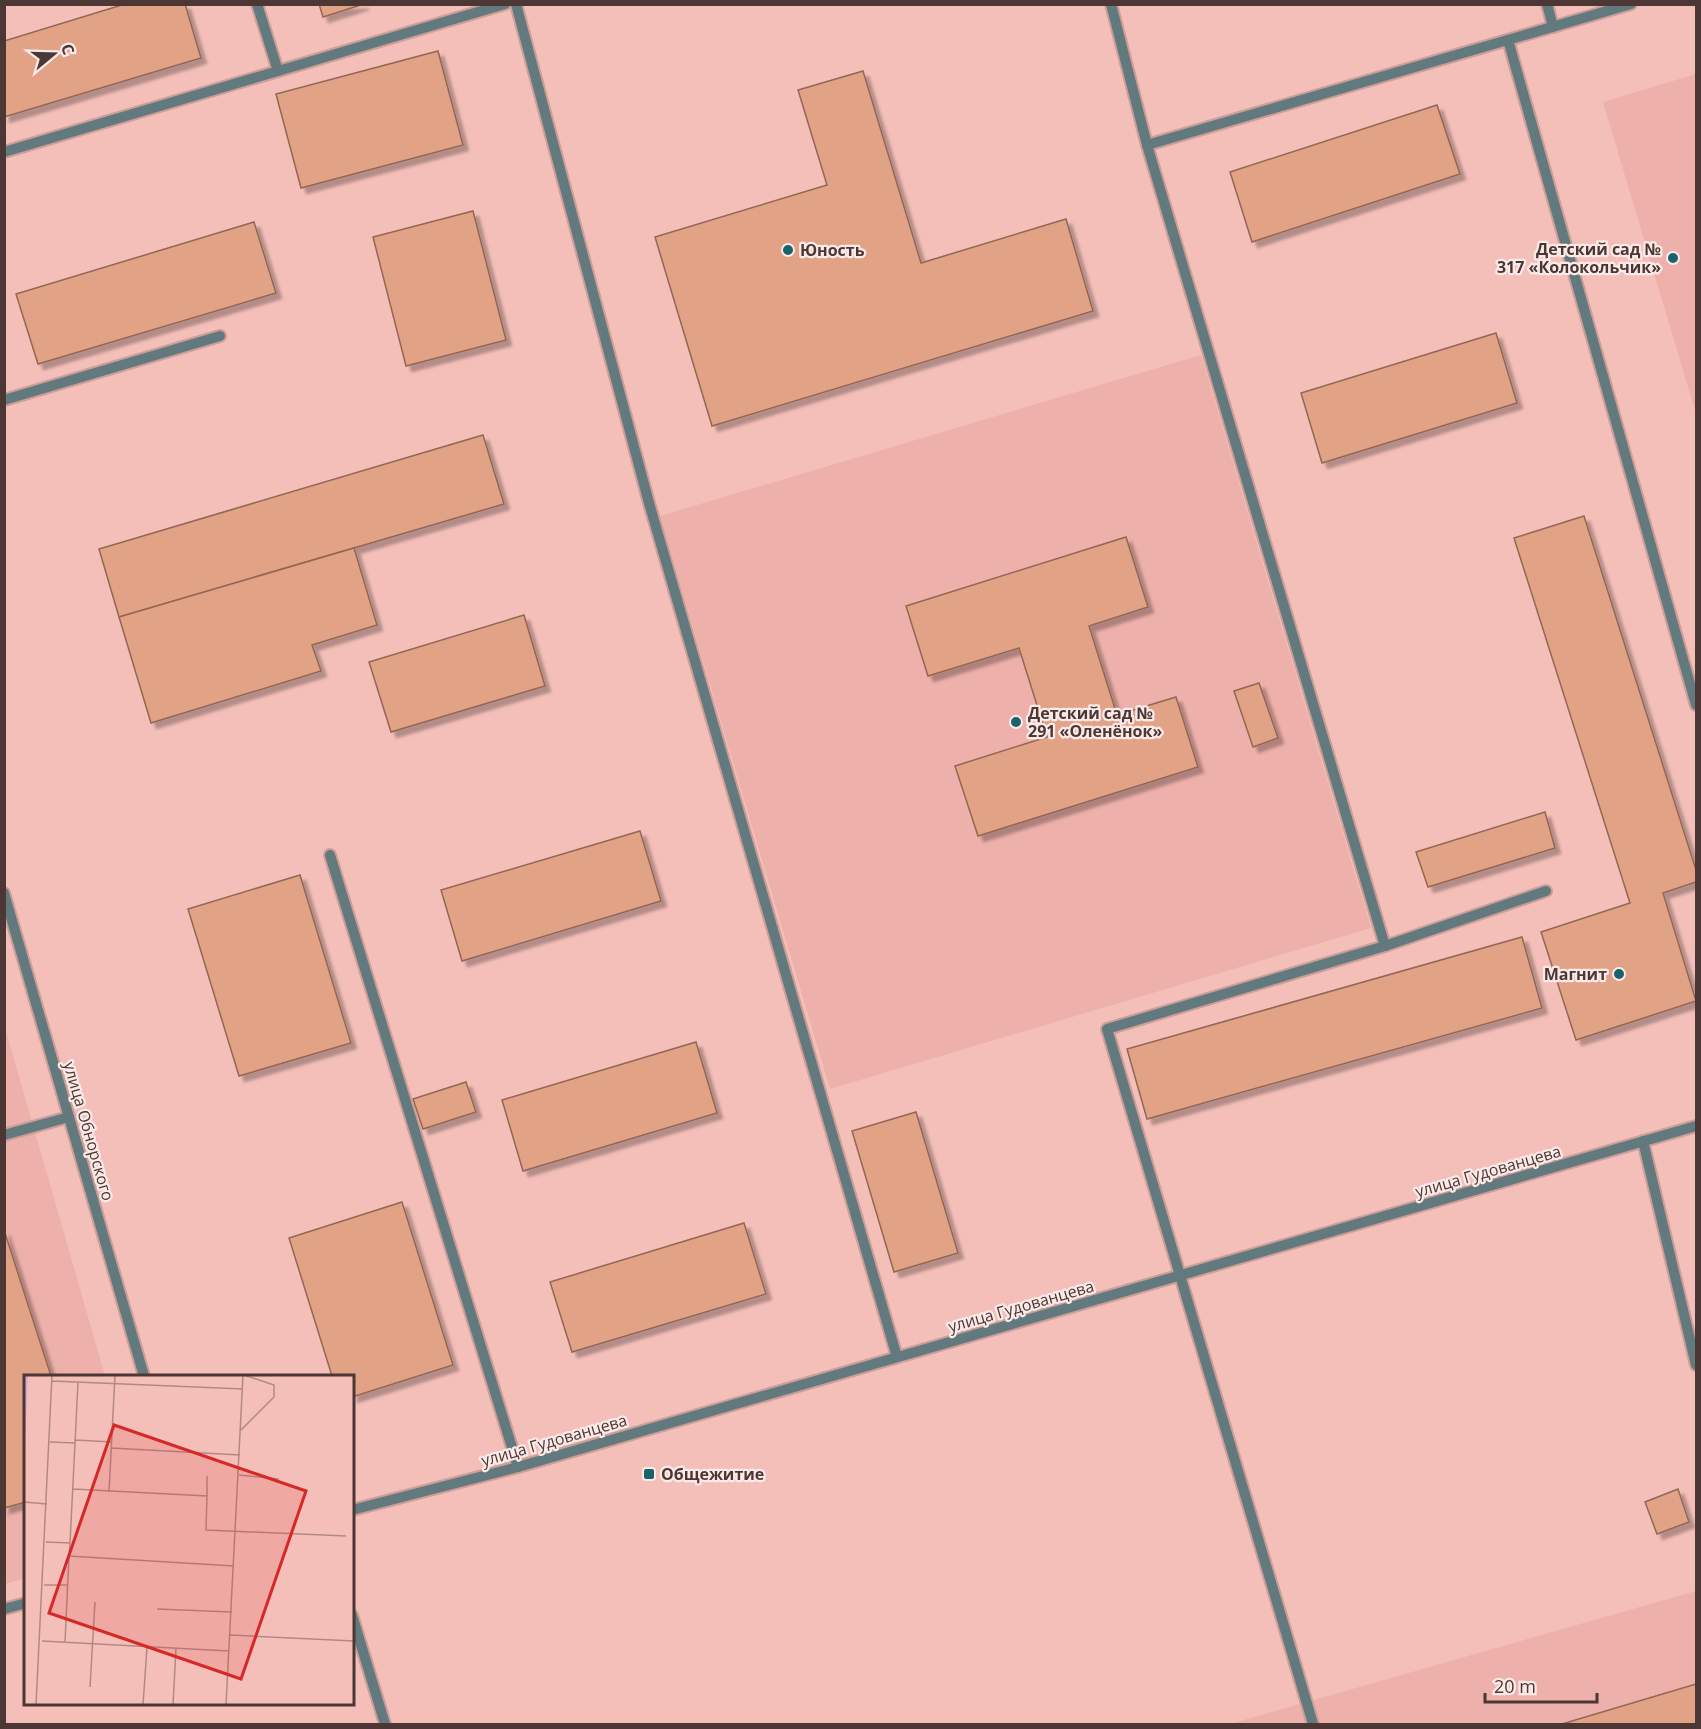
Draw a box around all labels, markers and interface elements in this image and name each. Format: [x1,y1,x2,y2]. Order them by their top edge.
north arrow [24,24,84,84]
text: С [56,41,80,58]
place label: Детский сад № 317 «Колокольчик» [1497,238,1661,278]
place label: Юность [800,239,865,261]
marker: Юность [781,243,795,257]
marker: Детский сад № 317 «Колокольчик» [1666,251,1680,265]
place label: Детский сад № 291 «Оленёнок» [1028,702,1162,742]
marker: Детский сад № 291 «Оленёнок» [1009,715,1023,729]
place label: Магнит [1544,963,1607,985]
marker: Магнит [1612,967,1626,981]
street label: улица Обнорского [59,1059,119,1203]
street label: улица Гудованцева [1412,1140,1564,1202]
street label: улица Гудованцева [945,1275,1097,1337]
inset map [24,1375,354,1705]
street label: улица Гудованцева [478,1409,630,1471]
place label: Общежитие [661,1463,764,1485]
marker: Общежитие [642,1467,656,1481]
scale bar [1485,1666,1598,1704]
text: 20 m [1494,1674,1536,1698]

